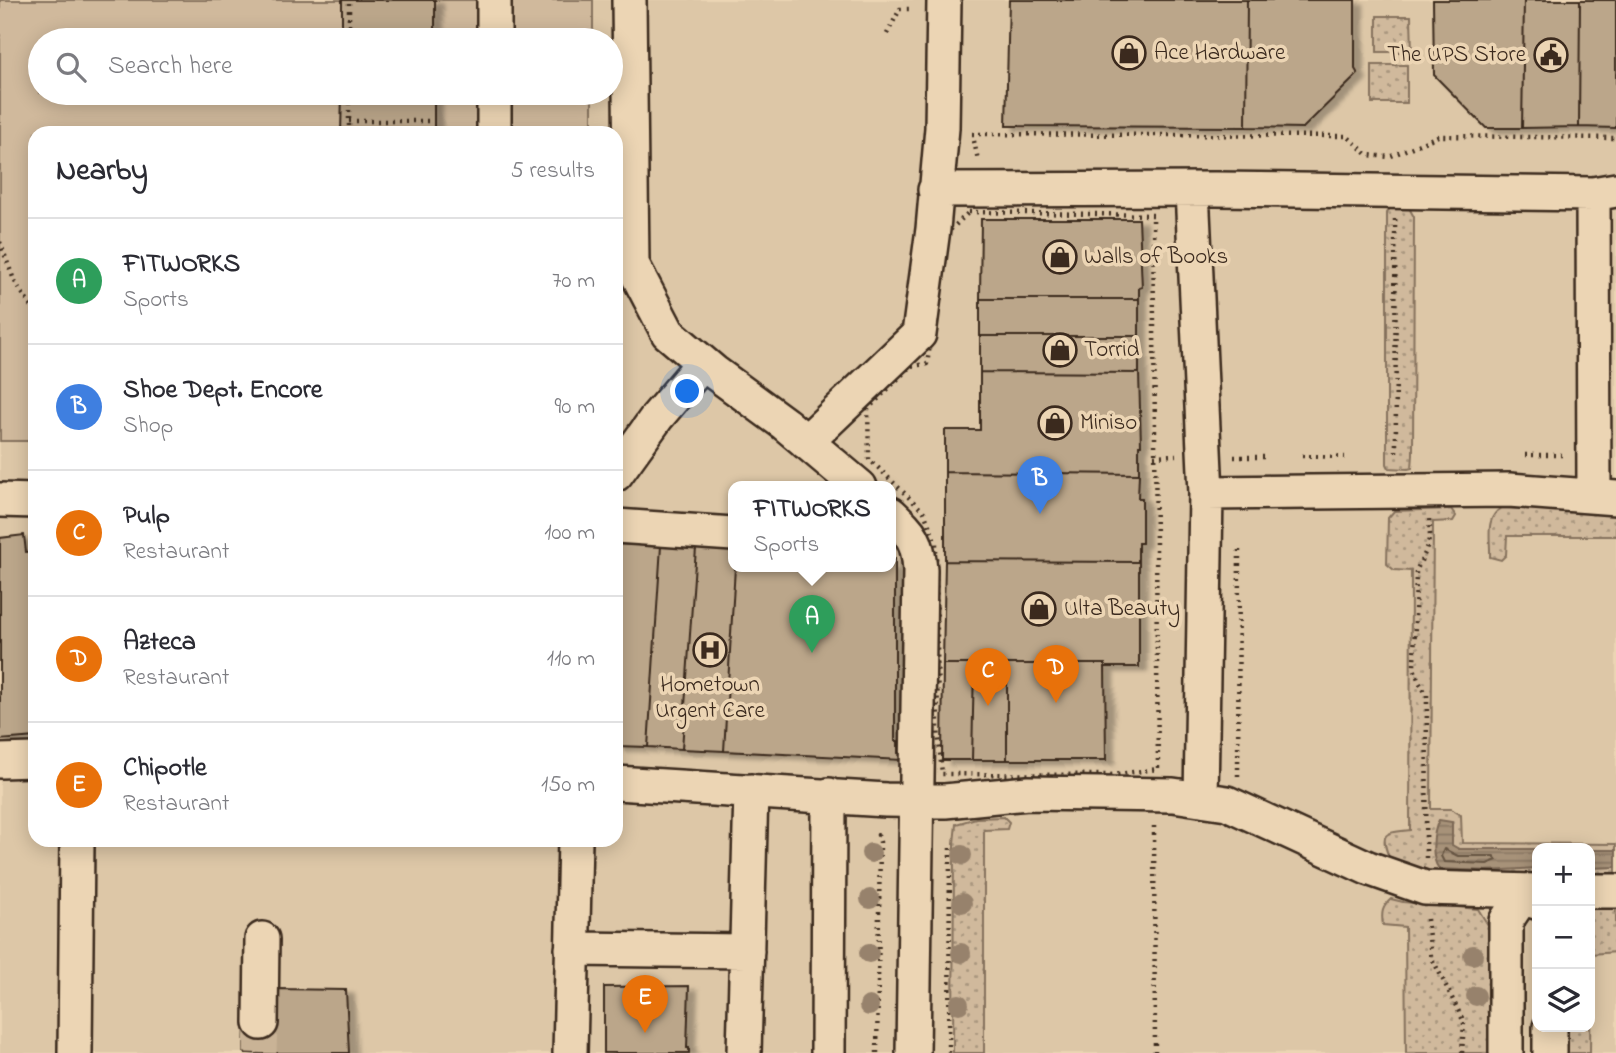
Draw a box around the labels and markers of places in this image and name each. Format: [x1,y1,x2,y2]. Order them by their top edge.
shop icon: Ace Hardware [1110,34,1148,72]
public building icon: The UPS Store [1532,36,1570,74]
place label: Ace Hardware [1154,37,1286,70]
place label: The UPS Store [1387,39,1527,72]
shop icon: Walls of Books [1041,238,1079,276]
place label: Walls of Books [1084,241,1228,274]
shop icon: Torrid [1041,331,1079,369]
place label: Torrid [1084,334,1140,367]
shop icon: Miniso [1036,404,1074,442]
place label: Miniso [1080,407,1137,440]
pin: B [1017,456,1063,514]
shop icon: Ulta Beauty [1020,590,1058,628]
place label: Ulta Beauty [1064,593,1180,628]
pin: A [789,595,835,653]
hospital icon: Hometown Urgent Care [691,631,729,669]
pin: D [1033,645,1079,703]
pin: C [965,648,1011,706]
place label: Hometown Urgent Care [655,669,766,729]
pin: E [622,975,668,1033]

